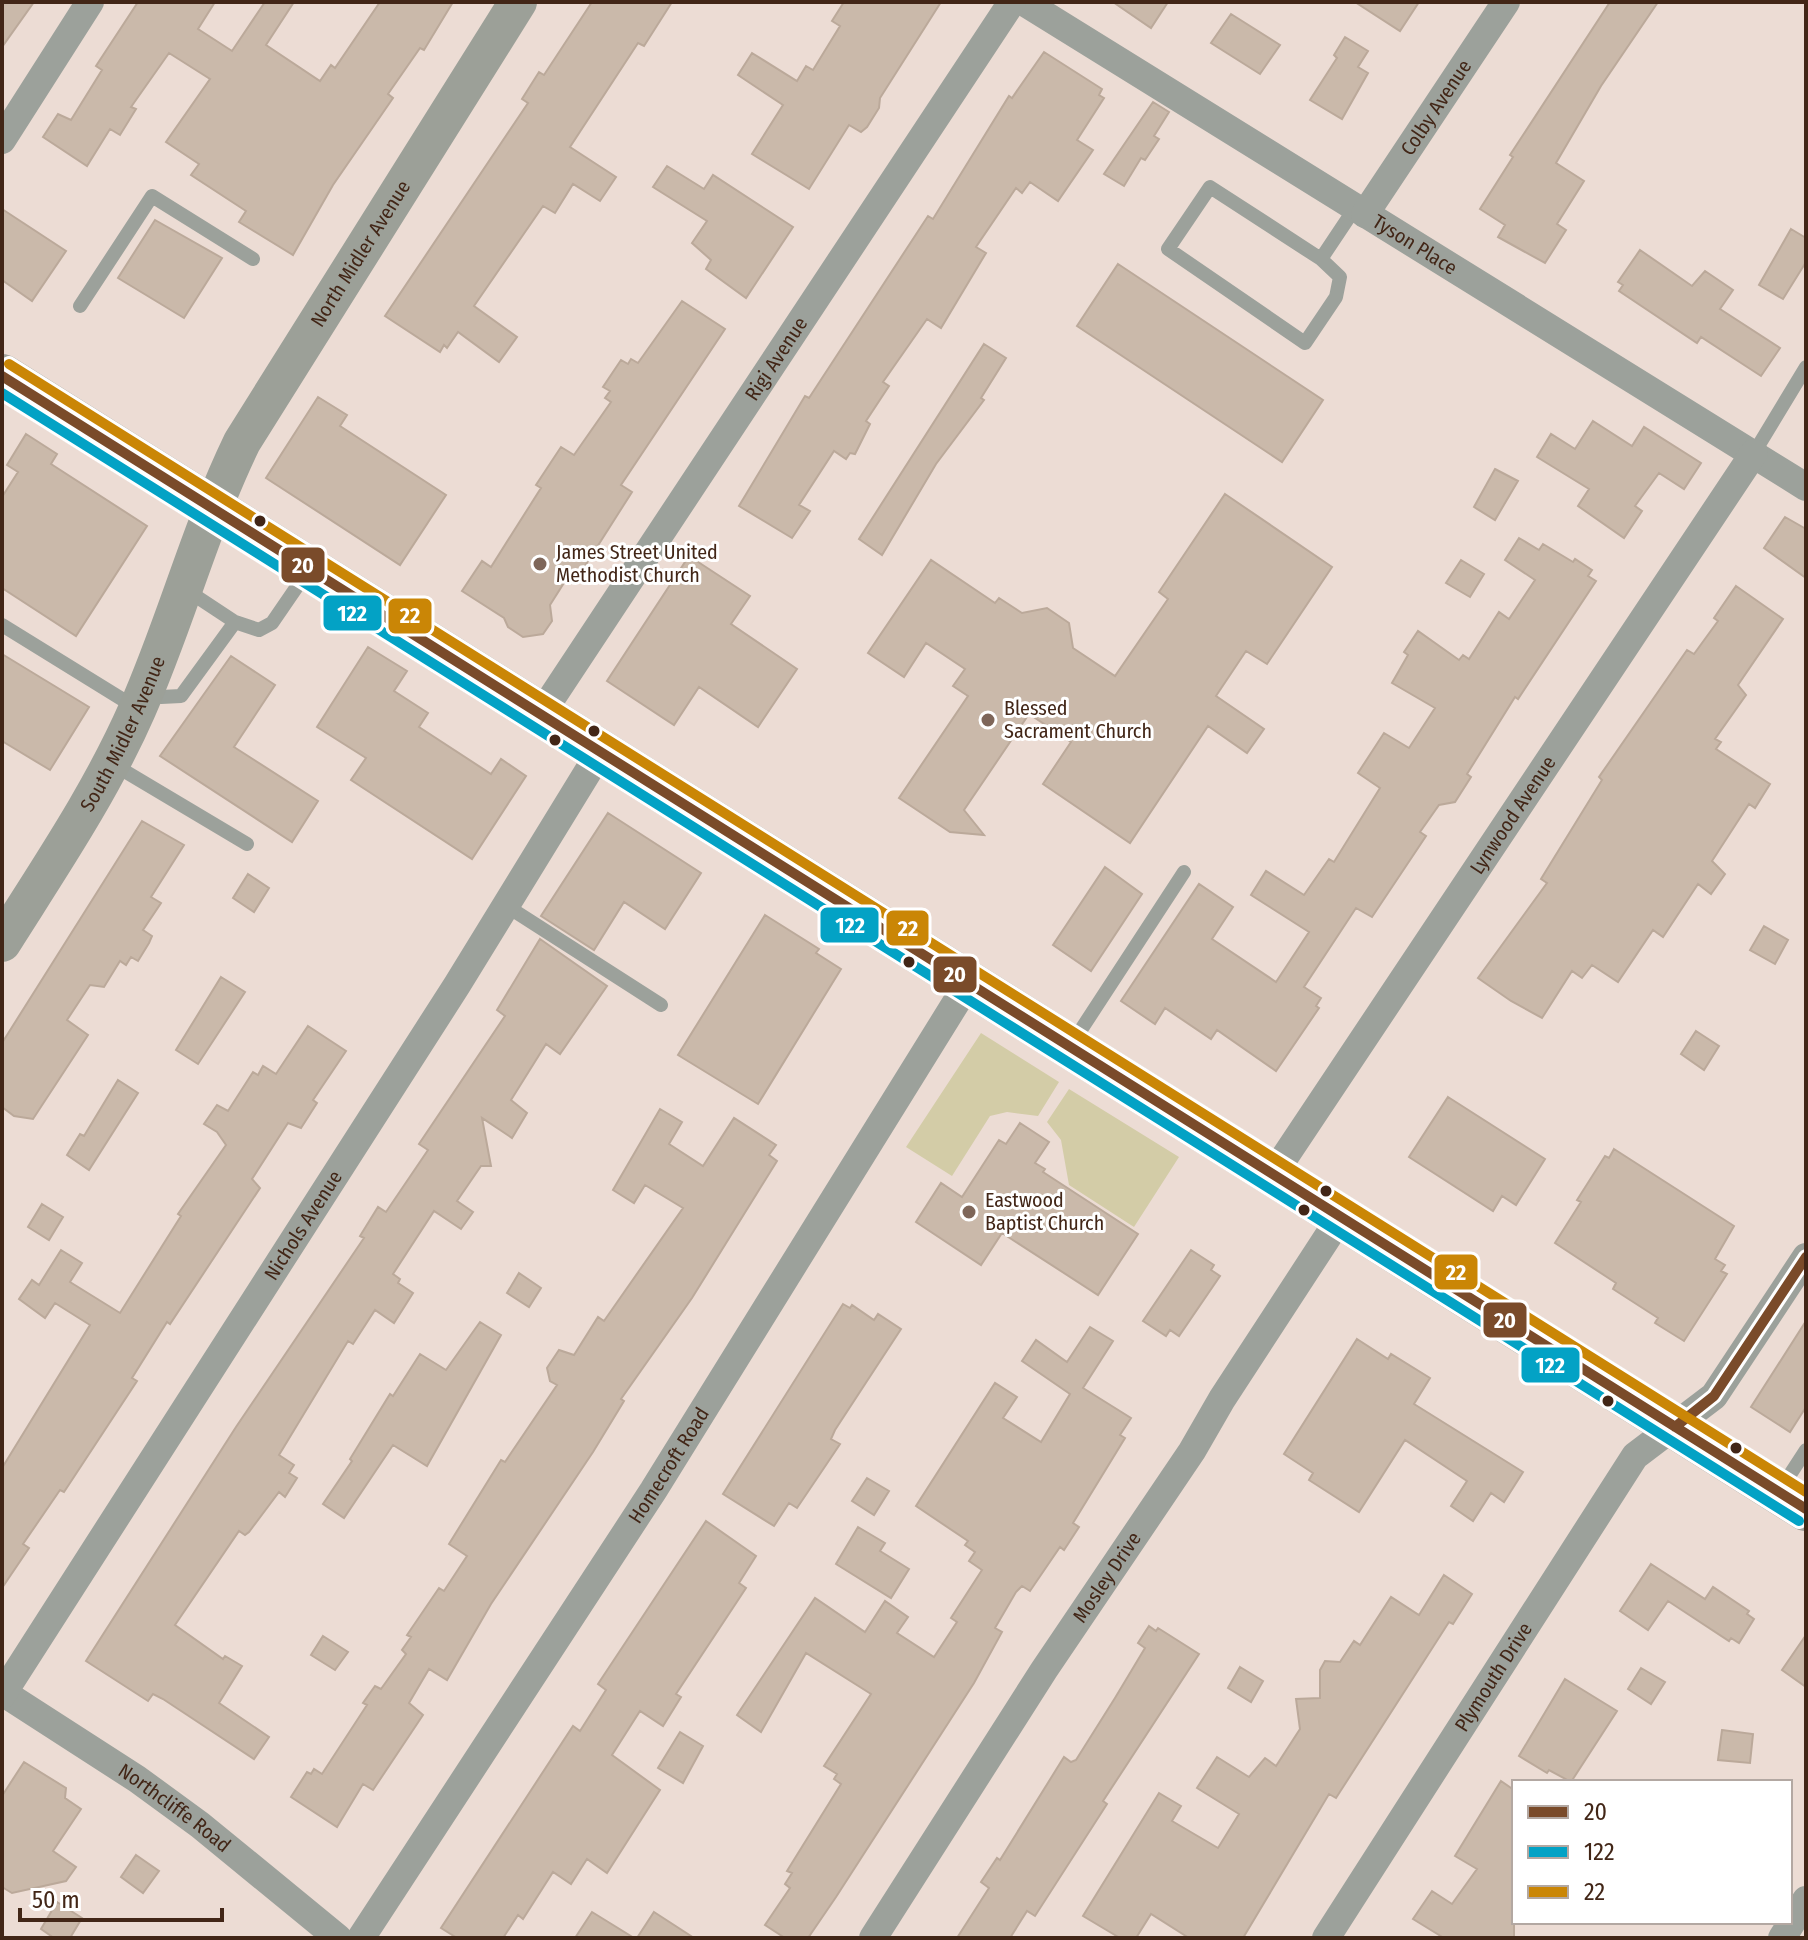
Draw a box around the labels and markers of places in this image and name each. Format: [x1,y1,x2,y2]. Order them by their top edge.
unlabelled marker [252,513,268,529]
place label: James Street United Methodist Church [556,540,718,587]
marker: James Street United Methodist Church [531,555,549,573]
place label: Blessed Sacrament Church [1004,696,1152,743]
marker: Blessed Sacrament Church [979,711,997,729]
unlabelled marker [586,723,602,739]
unlabelled marker [547,732,563,748]
unlabelled marker [901,954,917,970]
unlabelled marker [1318,1183,1334,1199]
place label: Eastwood Baptist Church [985,1188,1104,1235]
unlabelled marker [1296,1202,1312,1218]
marker: Eastwood Baptist Church [960,1203,978,1221]
unlabelled marker [1600,1393,1616,1409]
unlabelled marker [1728,1440,1744,1456]

